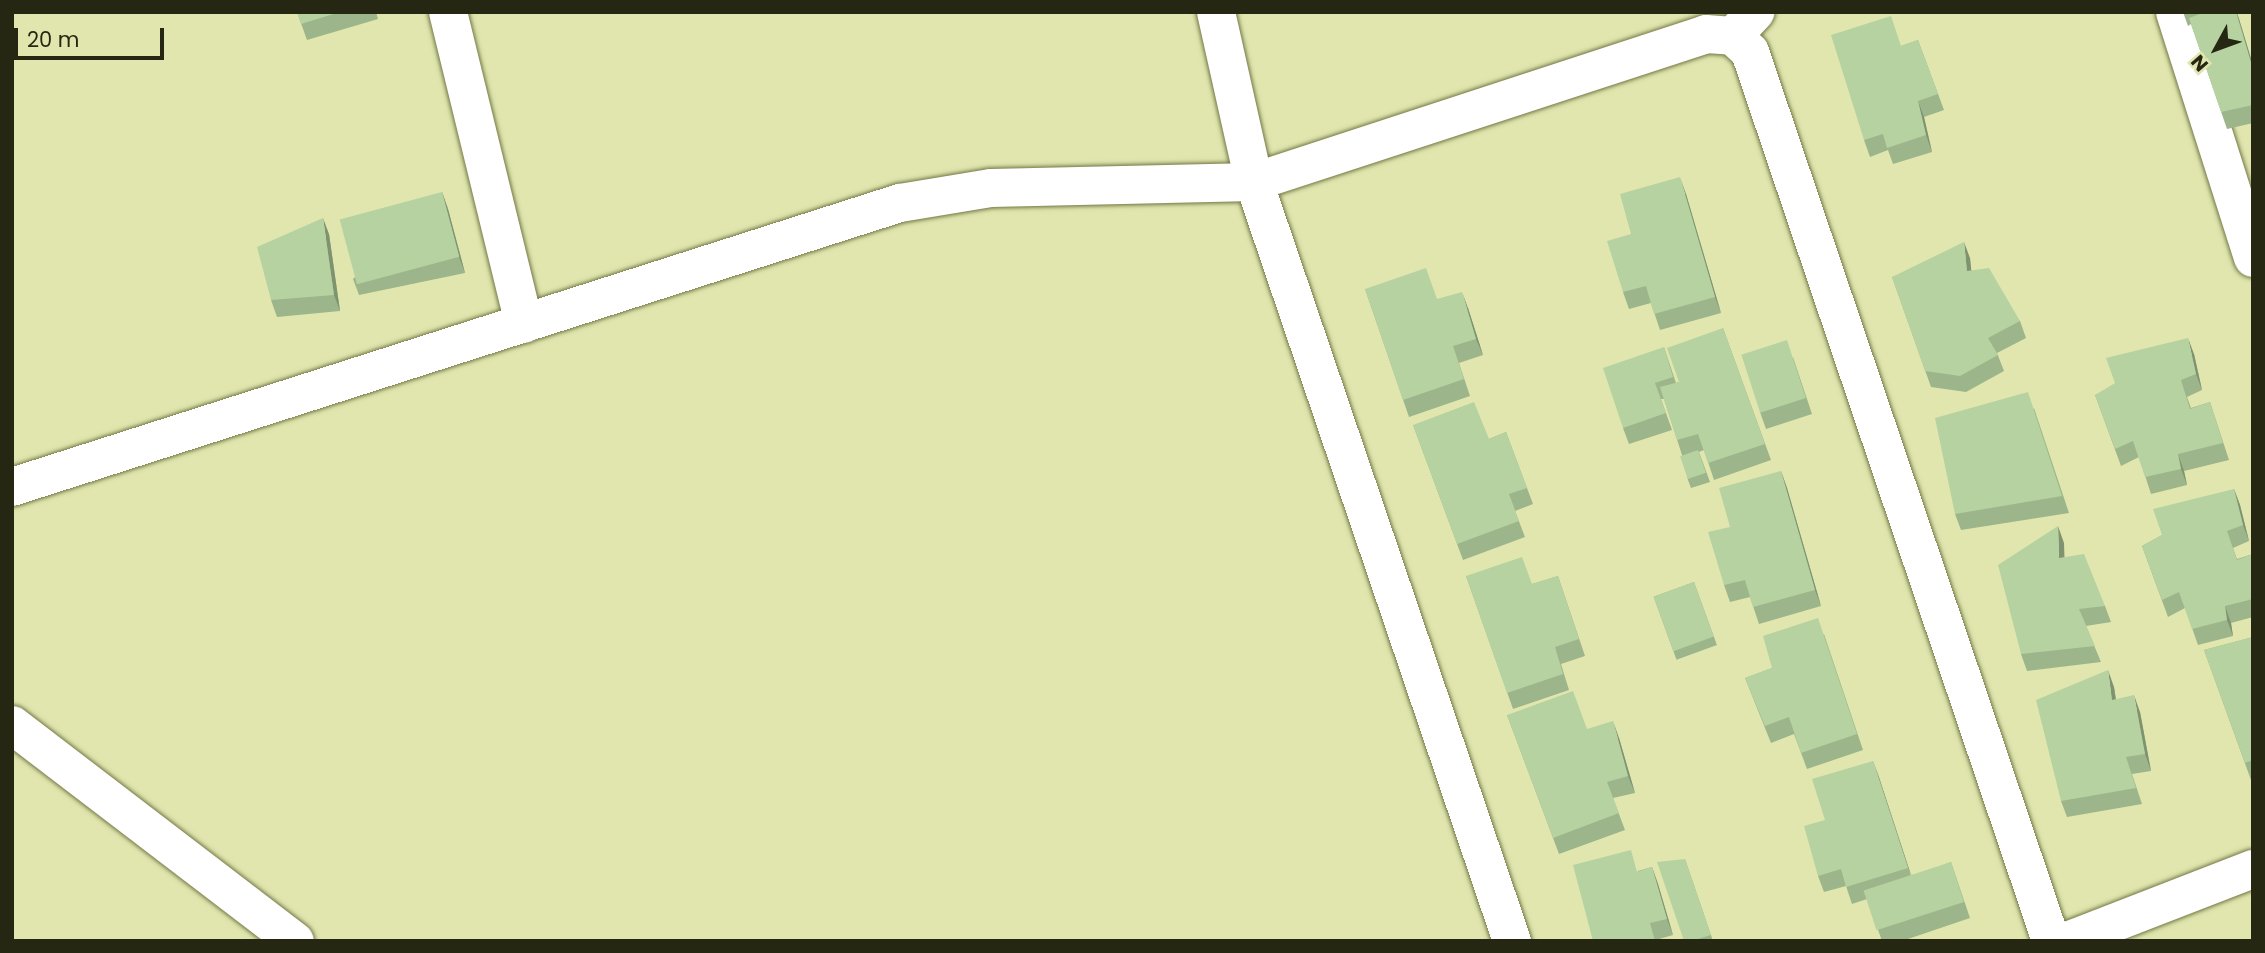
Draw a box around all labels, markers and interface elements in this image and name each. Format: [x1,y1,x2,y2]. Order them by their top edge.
scale bar [18,14,168,58]
north arrow [2181,14,2251,84]
text: 20 m [27,25,80,54]
text: N [2185,49,2215,77]

